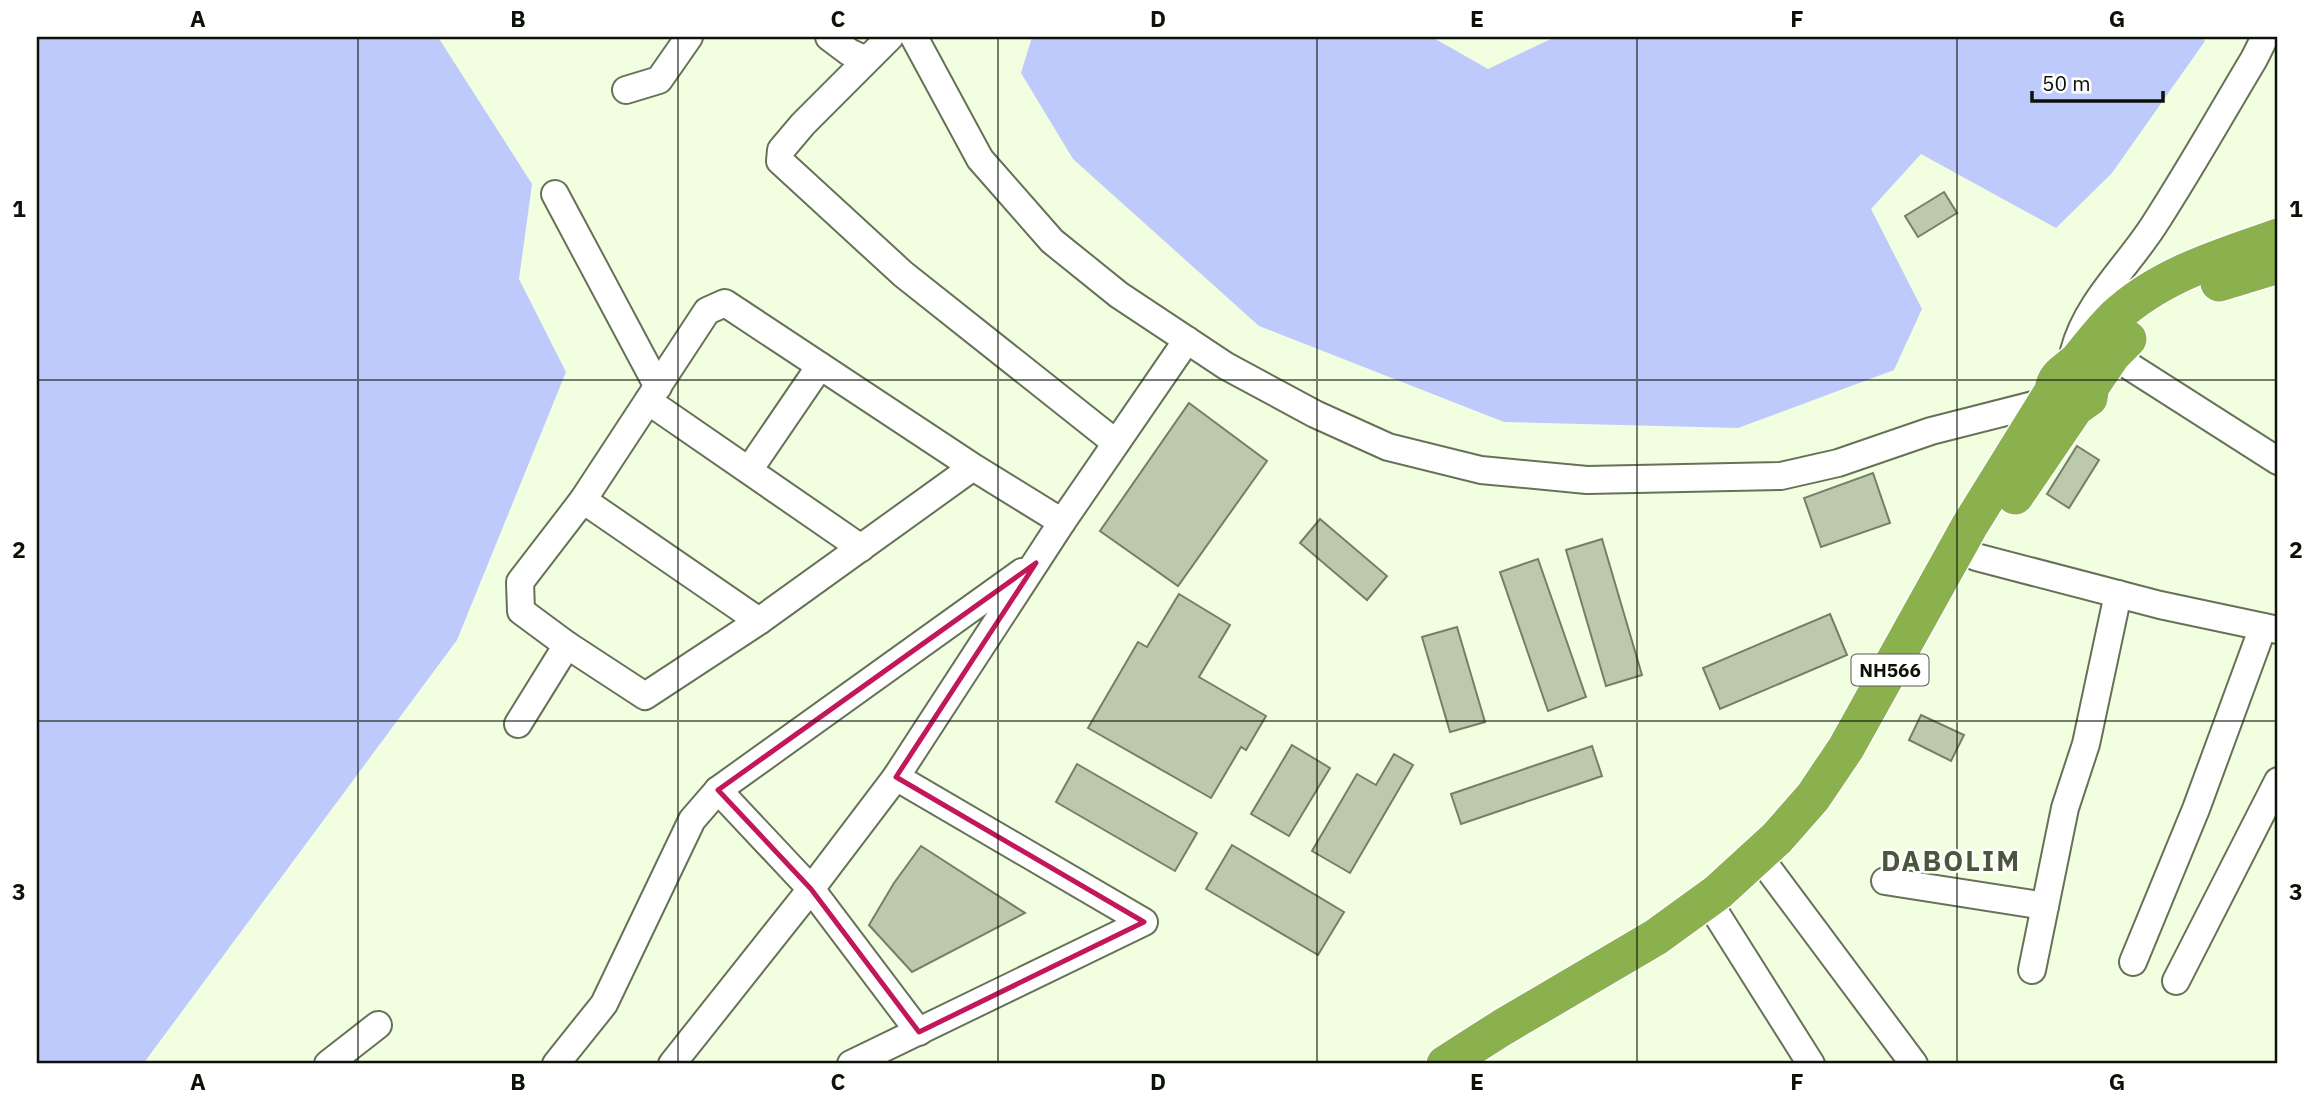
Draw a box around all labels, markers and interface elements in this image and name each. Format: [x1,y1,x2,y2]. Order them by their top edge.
text: A [190,3,206,33]
text: B [510,3,526,33]
text: C [831,3,846,33]
text: D [1150,3,1166,33]
text: E [1470,3,1484,33]
text: F [1790,3,1804,33]
text: G [2109,3,2125,33]
scale bar [2032,60,2163,104]
text: 50 m [2042,69,2091,97]
text: 1 [12,193,26,223]
text: 1 [2289,193,2303,223]
text: 2 [12,534,26,564]
text: 2 [2289,534,2303,564]
road number: NH566 [1852,654,1928,685]
district label: DABOLIM [1881,842,2021,879]
text: 3 [12,876,26,906]
text: 3 [2289,876,2303,906]
text: A [190,1066,206,1096]
text: B [510,1066,526,1096]
text: C [831,1066,846,1096]
text: D [1150,1066,1166,1096]
text: E [1470,1066,1484,1096]
text: F [1790,1066,1804,1096]
text: G [2109,1066,2125,1096]

